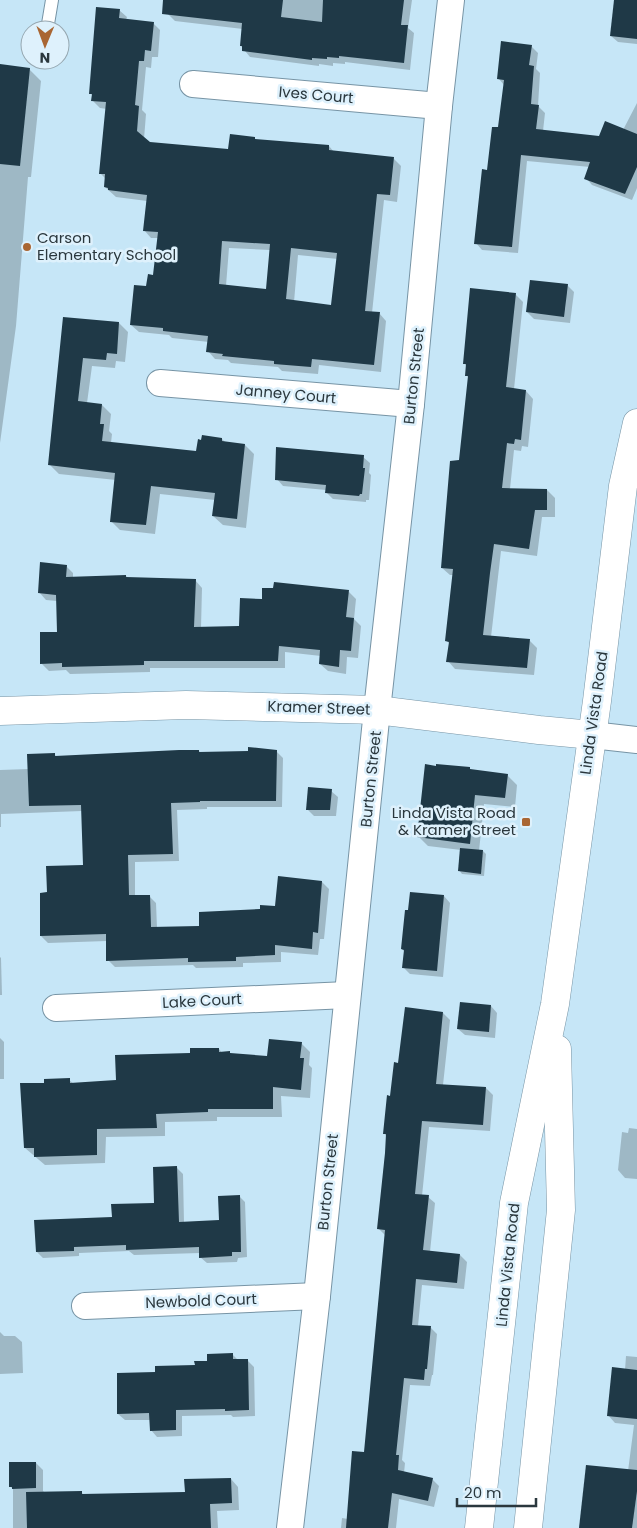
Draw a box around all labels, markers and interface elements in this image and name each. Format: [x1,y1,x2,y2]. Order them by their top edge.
north arrow [20,20,70,70]
text: N [39,48,50,68]
street label: Ives Court [278,81,354,108]
place label: Carson Elementary School [37,227,176,265]
marker: Carson Elementary School [21,241,33,253]
street label: Burton Street [398,327,429,425]
street label: Janney Court [235,379,337,408]
street label: Linda Vista Road [574,650,613,776]
street label: Kramer Street [267,695,371,720]
street label: Burton Street [355,730,386,828]
place label: Linda Vista Road & Kramer Street [392,802,516,840]
marker: Linda Vista Road & Kramer Street [520,816,532,828]
street label: Lake Court [162,988,242,1013]
street label: Burton Street [312,1133,343,1231]
street label: Linda Vista Road [491,1202,524,1328]
street label: Newbold Court [145,1288,257,1313]
scale bar [457,1476,536,1508]
text: 20 m [464,1482,502,1503]

